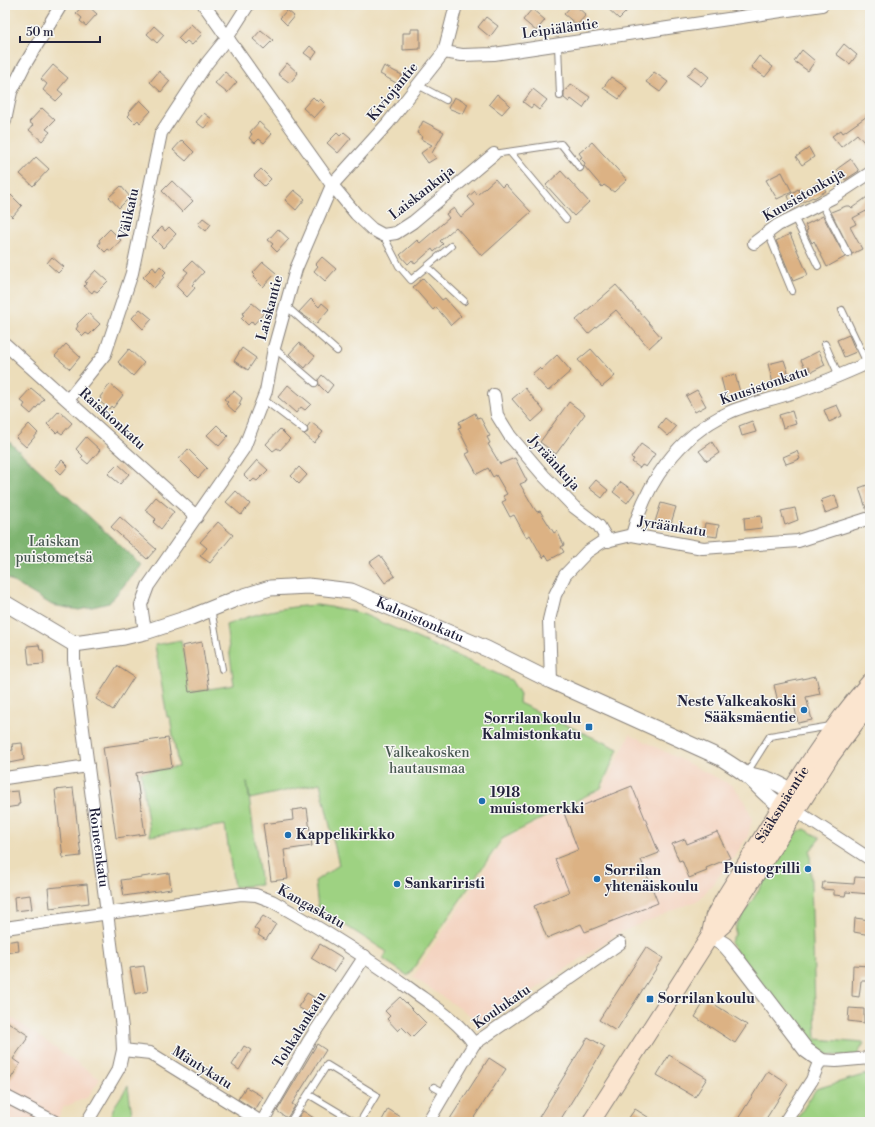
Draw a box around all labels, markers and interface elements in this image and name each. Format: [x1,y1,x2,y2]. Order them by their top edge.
street label: Leipiäläntie [521,15,599,43]
scale bar [20,18,100,44]
text: 50 m [26,25,54,40]
street label: Kiviojantie [364,59,422,125]
street label: Laiskankuja [386,161,459,224]
street label: Kuusistonkuja [760,164,849,226]
street label: Välikatu [115,186,143,243]
street label: Laiskantie [253,273,287,343]
street label: Kuusistonkatu [717,362,811,410]
street label: Raiskionkatu [75,384,149,454]
street label: Jyräänkuja [524,431,584,495]
street label: Jyräänkatu [635,513,708,541]
park label: Laiskan puistometsä [15,533,93,567]
street label: Kalmistonkatu [373,594,467,647]
place label: Neste Valkeakoski Sääksmäentie [677,693,797,727]
marker: Neste Valkeakoski Sääksmäentie [799,705,809,715]
place label: Sorrilan koulu Kalmistonkatu [482,710,581,744]
marker: Sorrilan koulu Kalmistonkatu [584,722,594,732]
park label: Valkeakosken hautausmaa [383,744,470,778]
street label: Sääksmäentie [752,763,814,847]
place label: 1918 muistomerkki [490,784,585,818]
marker: 1918 muistomerkki [477,796,487,806]
street label: Roineenkatu [84,806,113,889]
place label: Kappelikirkko [296,826,395,844]
marker: Kappelikirkko [283,830,293,840]
place label: Puistogrilli [724,860,801,878]
place label: Sorrilan yhtenäiskoulu [604,862,699,896]
marker: Puistogrilli [803,864,813,874]
marker: Sorrilan yhtenäiskoulu [592,874,602,884]
place label: Sankariristi [405,875,485,893]
marker: Sankariristi [392,879,402,889]
street label: Kangaskatu [274,881,348,933]
street label: Koulukatu [470,981,534,1033]
street label: Tohkalankatu [269,988,331,1072]
place label: Sorrilan koulu [658,990,755,1008]
marker: Sorrilan koulu [645,994,655,1004]
street label: Mäntykatu [169,1043,235,1093]

